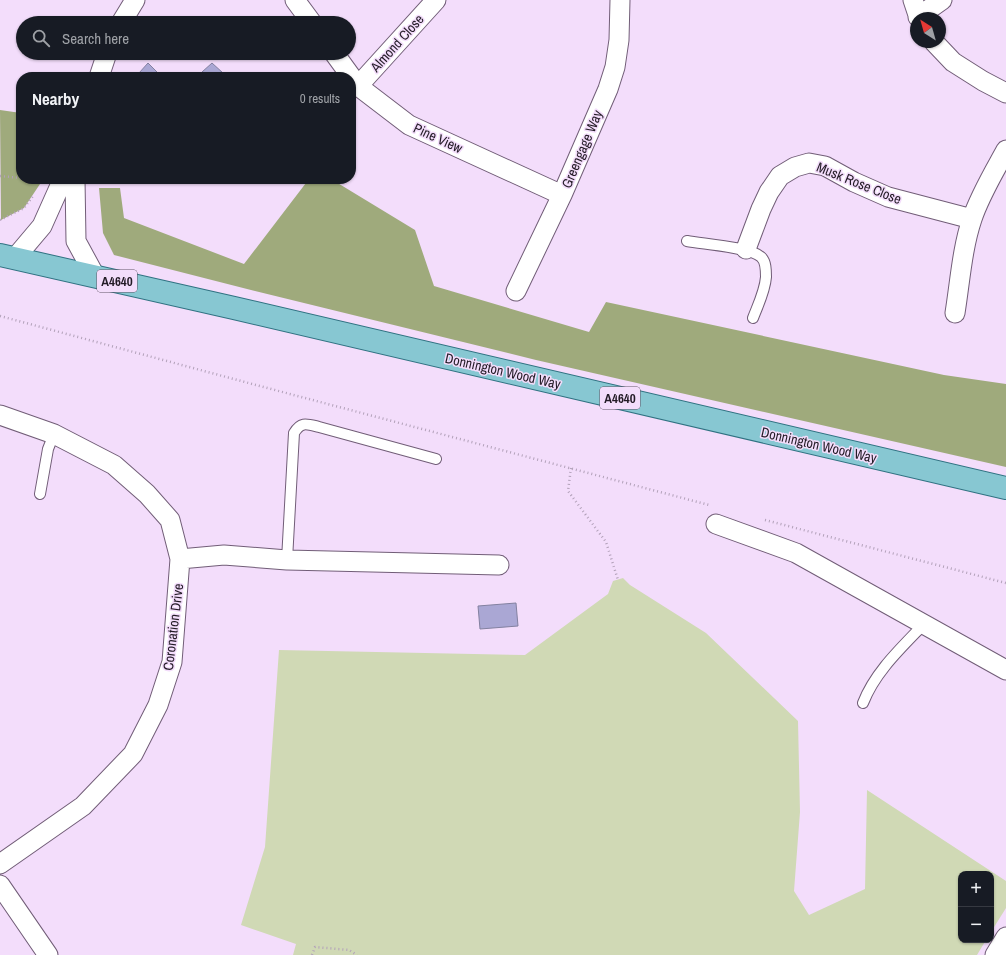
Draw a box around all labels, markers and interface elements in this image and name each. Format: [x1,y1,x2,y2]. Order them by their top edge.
street label: Almond Close [366,10,428,76]
north arrow [910,12,946,48]
search box [16,16,356,60]
icon: search [30,27,52,49]
text: Search here [62,28,129,49]
text: Nearby [32,87,79,110]
text: 0 results [300,90,340,107]
street label: Greengage Way [557,107,607,191]
street label: Pine View [411,119,466,157]
street label: Musk Rose Close [814,158,904,208]
road number: A4640 [97,270,137,292]
street label: Donnington Wood Way [443,349,563,393]
road number: A4640 [600,387,640,409]
street label: Donnington Wood Way [759,423,879,467]
street label: Coronation Drive [159,583,187,671]
map controls [958,871,994,943]
button: + [958,871,994,907]
button: − [958,907,994,943]

